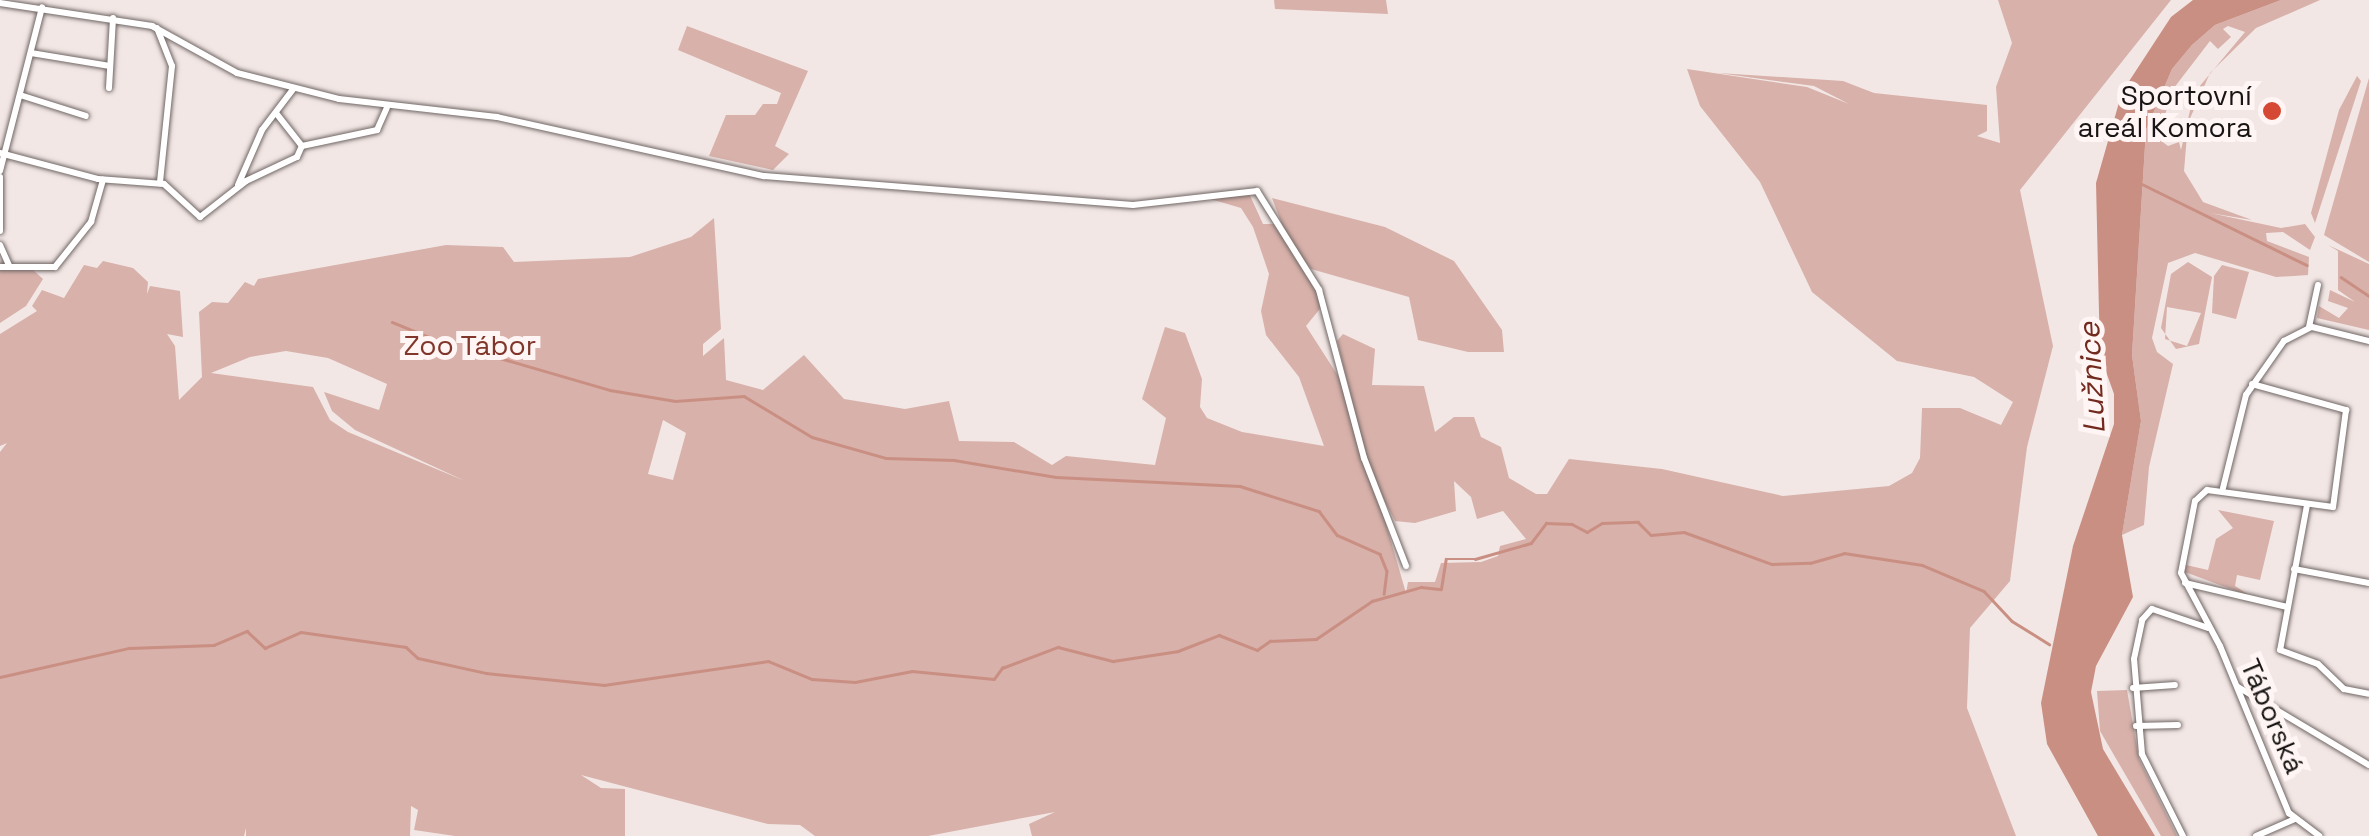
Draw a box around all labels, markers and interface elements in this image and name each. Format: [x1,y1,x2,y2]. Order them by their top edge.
place label: Sportovní areál Komora [2078,78,2252,144]
marker: Sportovní areál Komora [2261,100,2283,122]
water label: Lužnice [2071,321,2113,435]
park label: Zoo Tábor [403,328,537,362]
street label: Táborská [2234,654,2312,778]

